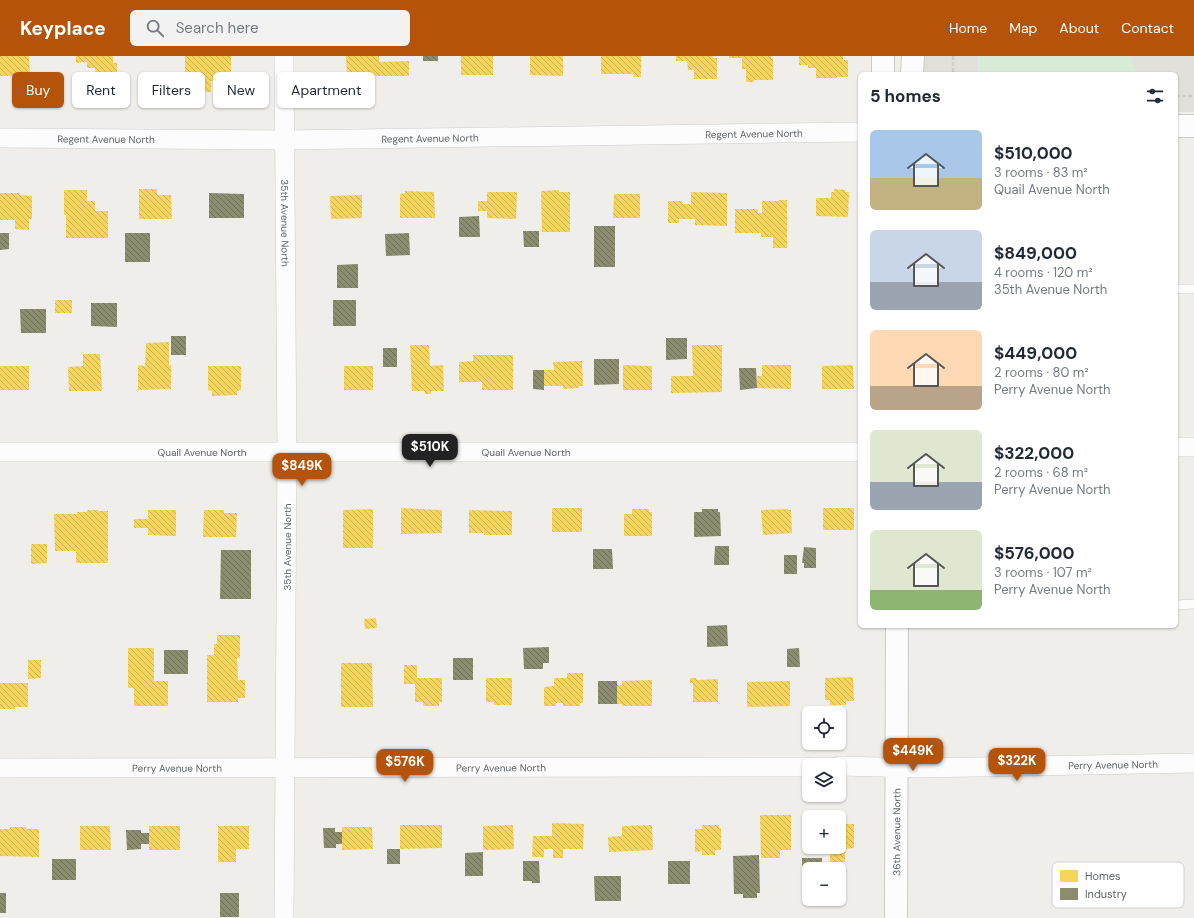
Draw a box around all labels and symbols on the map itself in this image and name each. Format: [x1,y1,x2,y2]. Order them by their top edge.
street label: Regent Avenue North [705,127,803,141]
street label: Regent Avenue North [381,131,479,146]
street label: Regent Avenue North [57,132,155,146]
street label: 35th Avenue North [278,179,292,267]
pin: $510K [402,434,458,468]
street label: Quail Avenue North [157,446,247,459]
street label: Quail Avenue North [481,446,571,459]
pin: $849K [274,453,330,487]
street label: 35th Avenue North [281,503,294,591]
pin: $449K [885,738,941,772]
pin: $322K [989,748,1045,782]
pin: $576K [377,749,433,783]
street label: Perry Avenue North [1068,758,1158,772]
street label: Perry Avenue North [456,761,546,774]
street label: Perry Avenue North [132,762,222,775]
street label: 36th Avenue North [890,788,903,876]
legend [1052,862,1184,908]
text: Homes [1085,869,1121,883]
text: Industry [1085,887,1127,901]

